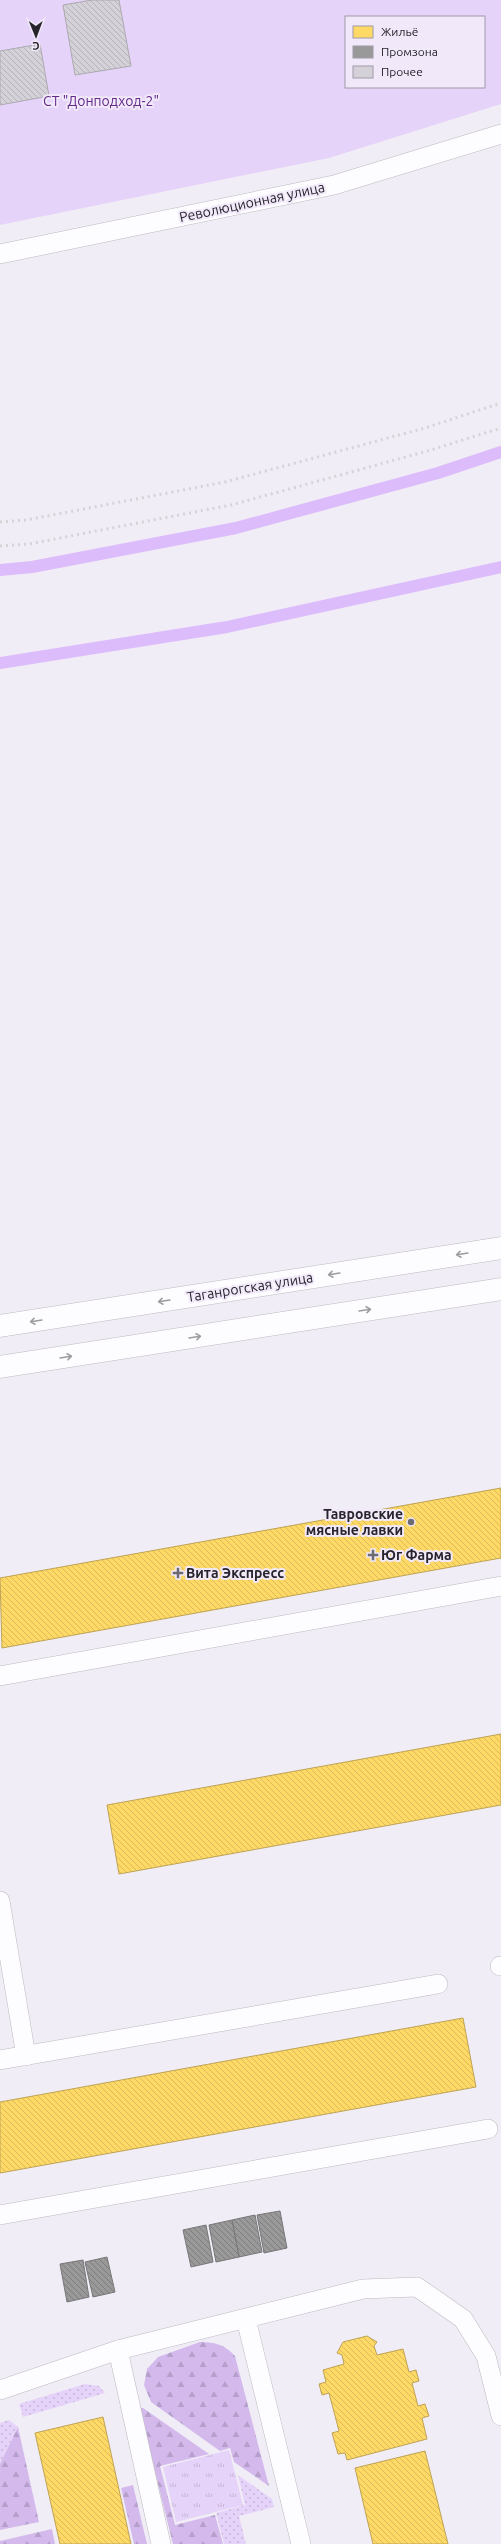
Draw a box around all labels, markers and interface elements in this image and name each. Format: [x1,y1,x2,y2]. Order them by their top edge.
north arrow [16,16,56,56]
legend [345,16,485,88]
text: Жильё [381,25,418,38]
text: С [33,40,40,52]
text: Промзона [381,45,438,58]
text: Прочее [381,65,423,78]
park label: СТ "Донподход-2" [43,93,159,109]
street label: Революционная улица [178,179,326,225]
one-way arrow [456,1250,469,1258]
street label: Таганрогская улица [186,1269,314,1305]
one-way arrow [328,1270,341,1278]
one-way arrow [158,1297,171,1305]
one-way arrow [358,1306,371,1314]
one-way arrow [30,1317,43,1325]
one-way arrow [188,1333,201,1341]
one-way arrow [59,1353,72,1361]
place label: Тавровские мясные лавки [306,1506,403,1538]
marker: Тавровские мясные лавки [406,1517,416,1527]
place label: Юг Фарма [381,1547,452,1563]
marker: Юг Фарма [368,1550,378,1560]
place label: Вита Экспресс [186,1565,284,1581]
marker: Вита Экспресс [173,1568,183,1578]

